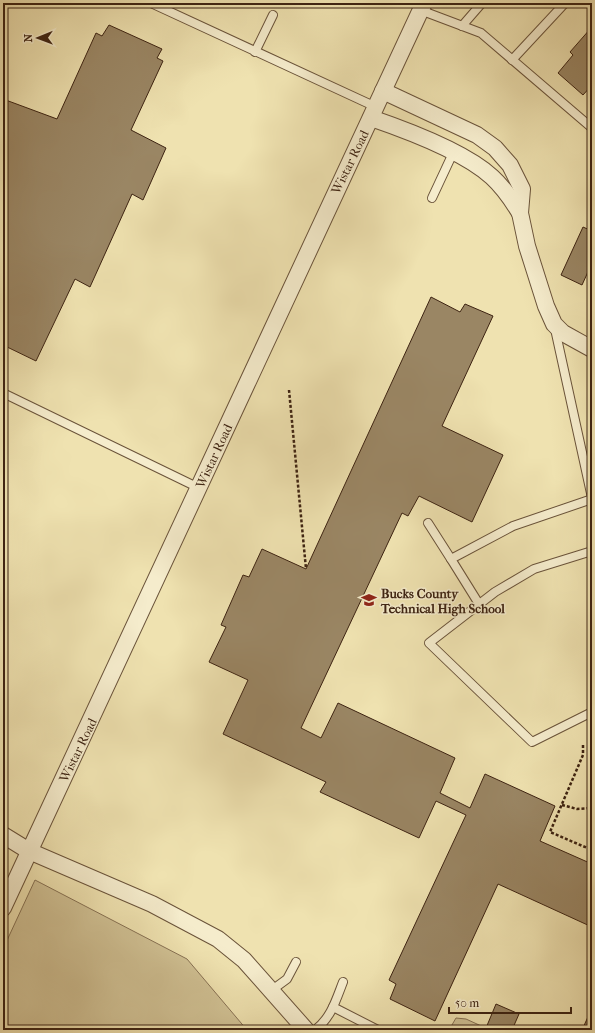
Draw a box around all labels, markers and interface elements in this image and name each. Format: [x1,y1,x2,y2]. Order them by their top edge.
north arrow [18,18,58,58]
text: N [22,33,35,42]
street label: Wistar Road [328,127,372,197]
street label: Wistar Road [192,421,236,491]
place label: Bucks County Technical High School [380,586,505,617]
school or university icon: Bucks County Technical High School [360,591,378,609]
street label: Wistar Road [56,715,100,785]
scale bar [449,989,571,1015]
text: 50 m [455,996,479,1010]

